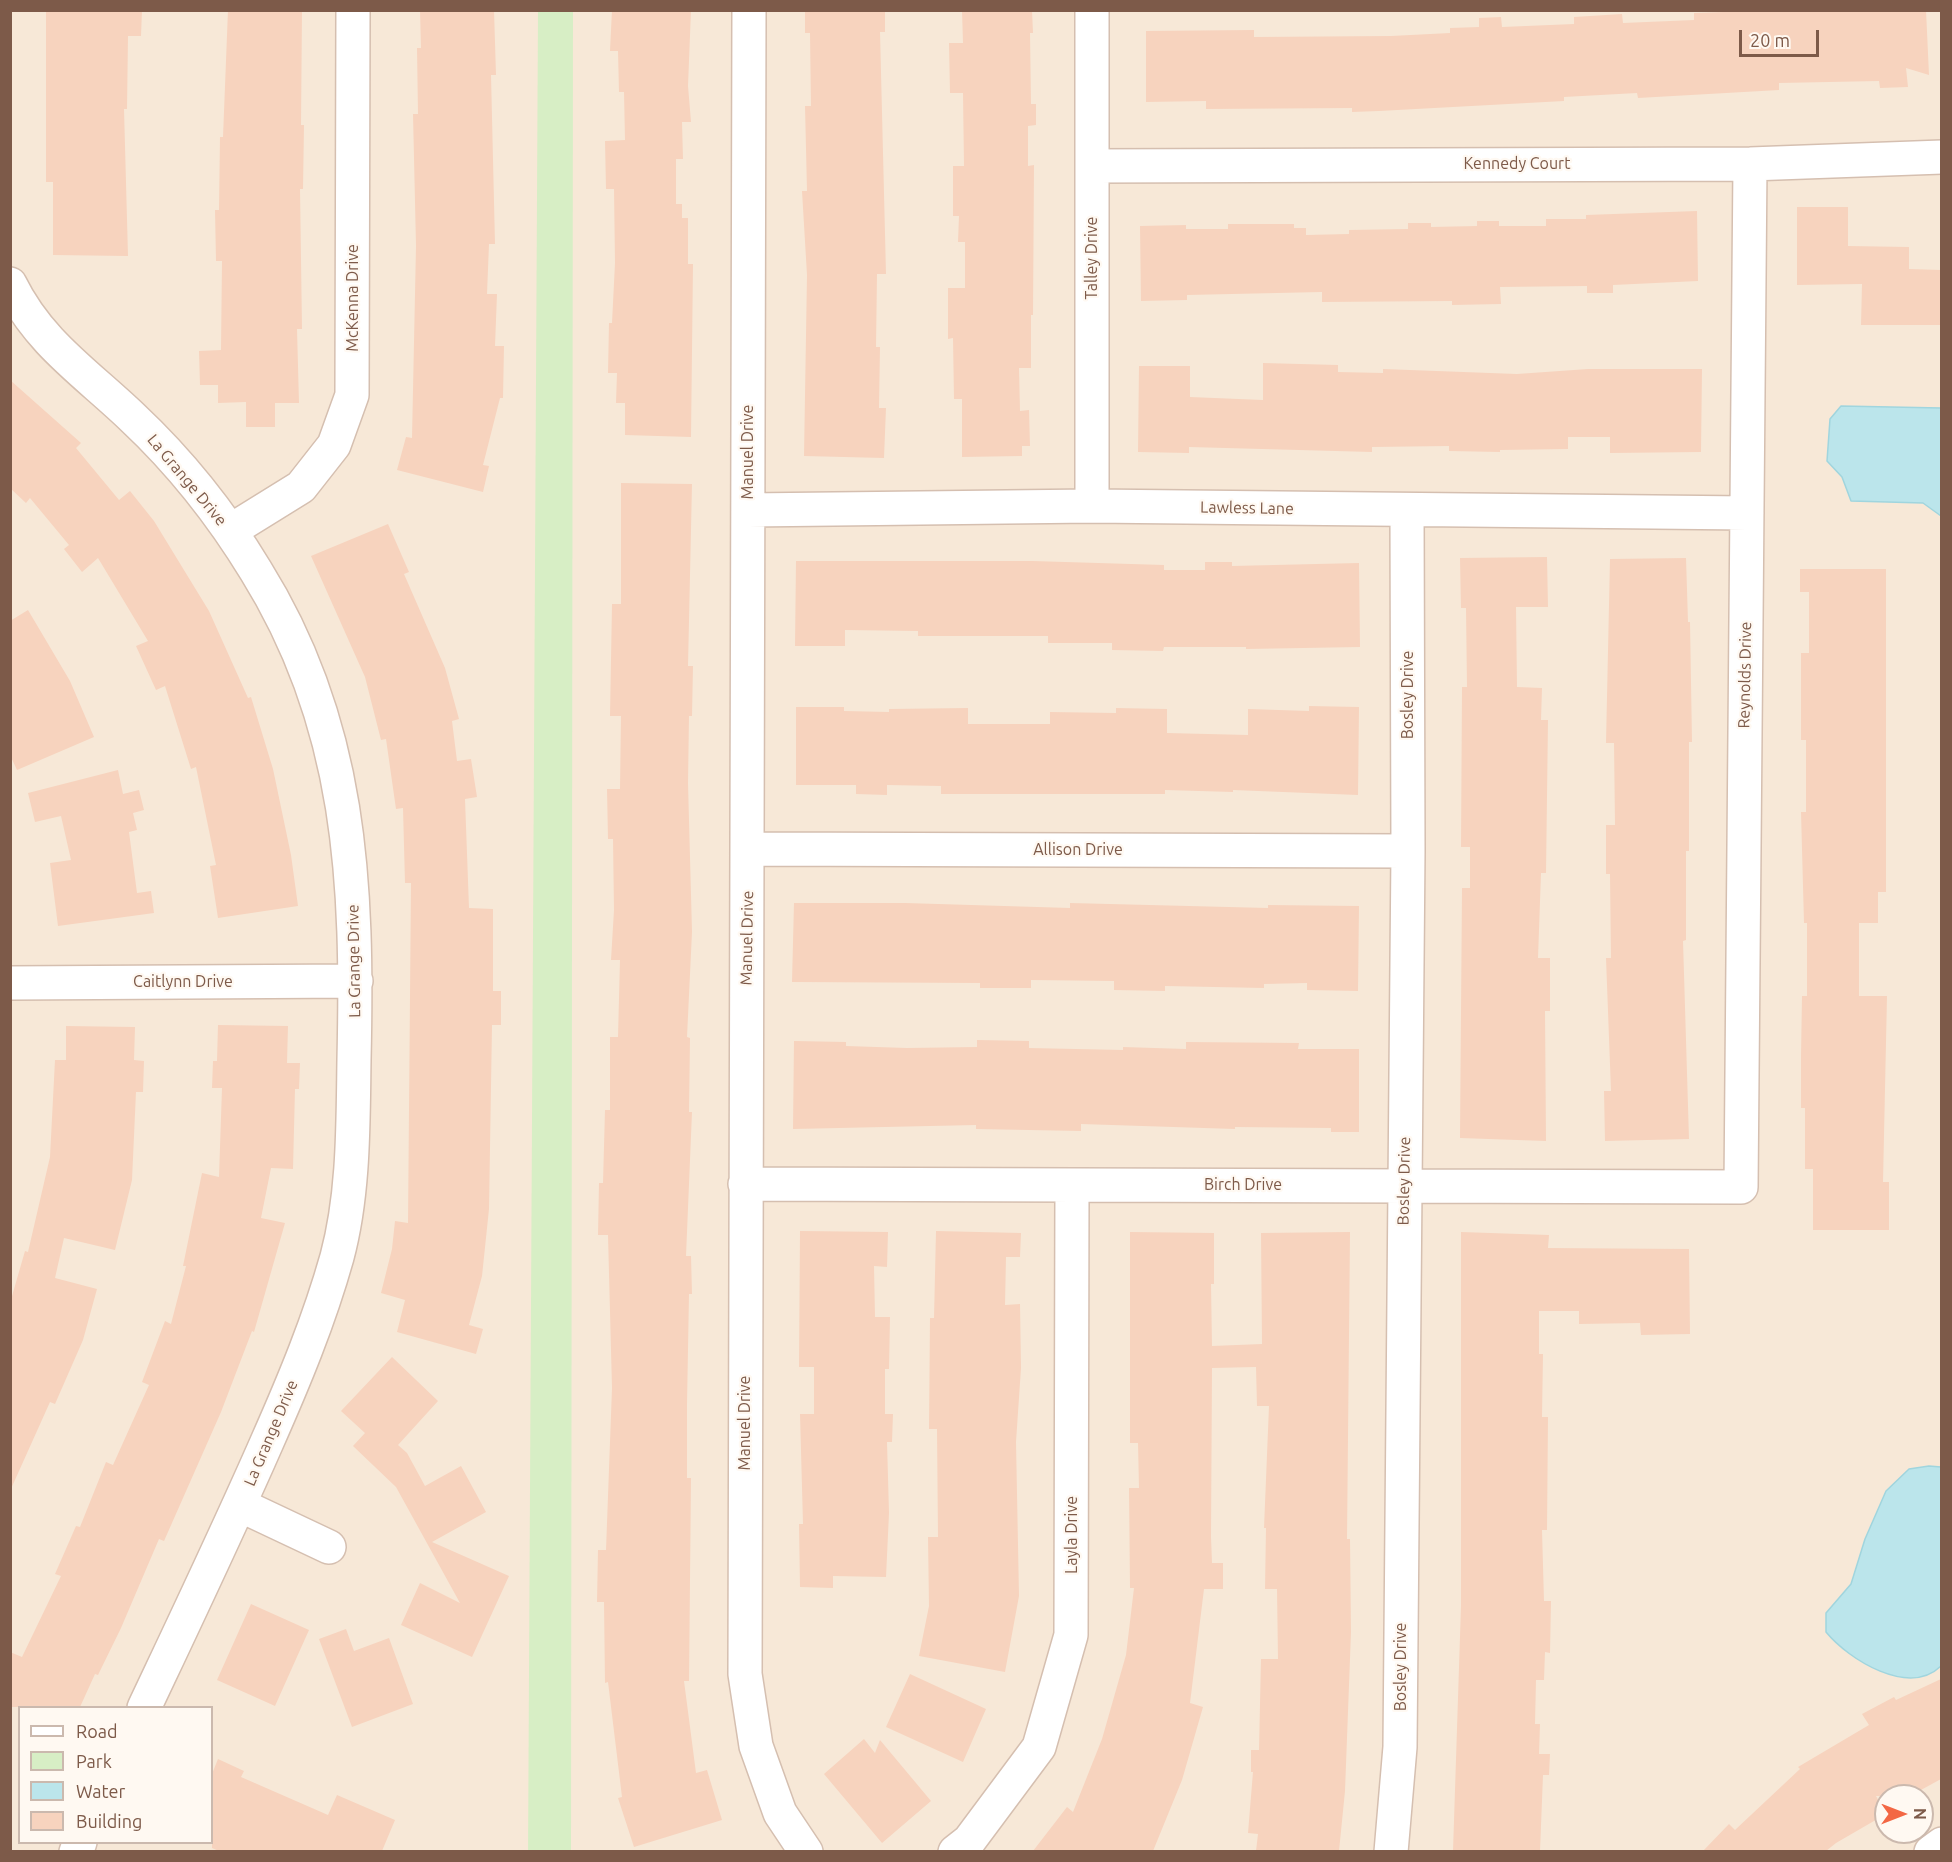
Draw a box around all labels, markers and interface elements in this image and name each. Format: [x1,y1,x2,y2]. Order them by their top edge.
scale bar [1742,18,1822,56]
text: 20 m [1750,30,1790,50]
street label: Kennedy Court [1464,154,1570,174]
street label: Talley Drive [1082,217,1102,299]
street label: McKenna Drive [343,244,363,352]
street label: Manuel Drive [738,405,758,499]
street label: La Grange Drive [143,430,231,530]
street label: Lawless Lane [1200,498,1294,518]
street label: Reynolds Drive [1734,621,1756,729]
street label: Bosley Drive [1398,651,1418,739]
street label: Allison Drive [1033,840,1123,860]
street label: Manuel Drive [737,890,757,986]
street label: La Grange Drive [343,904,365,1018]
street label: Caitlynn Drive [133,972,233,992]
street label: Bosley Drive [1394,1136,1414,1226]
street label: Birch Drive [1204,1175,1282,1195]
street label: Manuel Drive [735,1376,755,1470]
street label: La Grange Drive [240,1377,302,1489]
street label: Layla Drive [1062,1496,1082,1574]
street label: Bosley Drive [1391,1623,1411,1711]
legend [18,1706,213,1844]
text: Road [76,1721,118,1741]
text: Park [76,1751,112,1771]
text: Water [76,1781,125,1801]
north arrow [1874,1784,1934,1844]
text: N [1911,1808,1929,1820]
text: Building [76,1811,142,1831]

